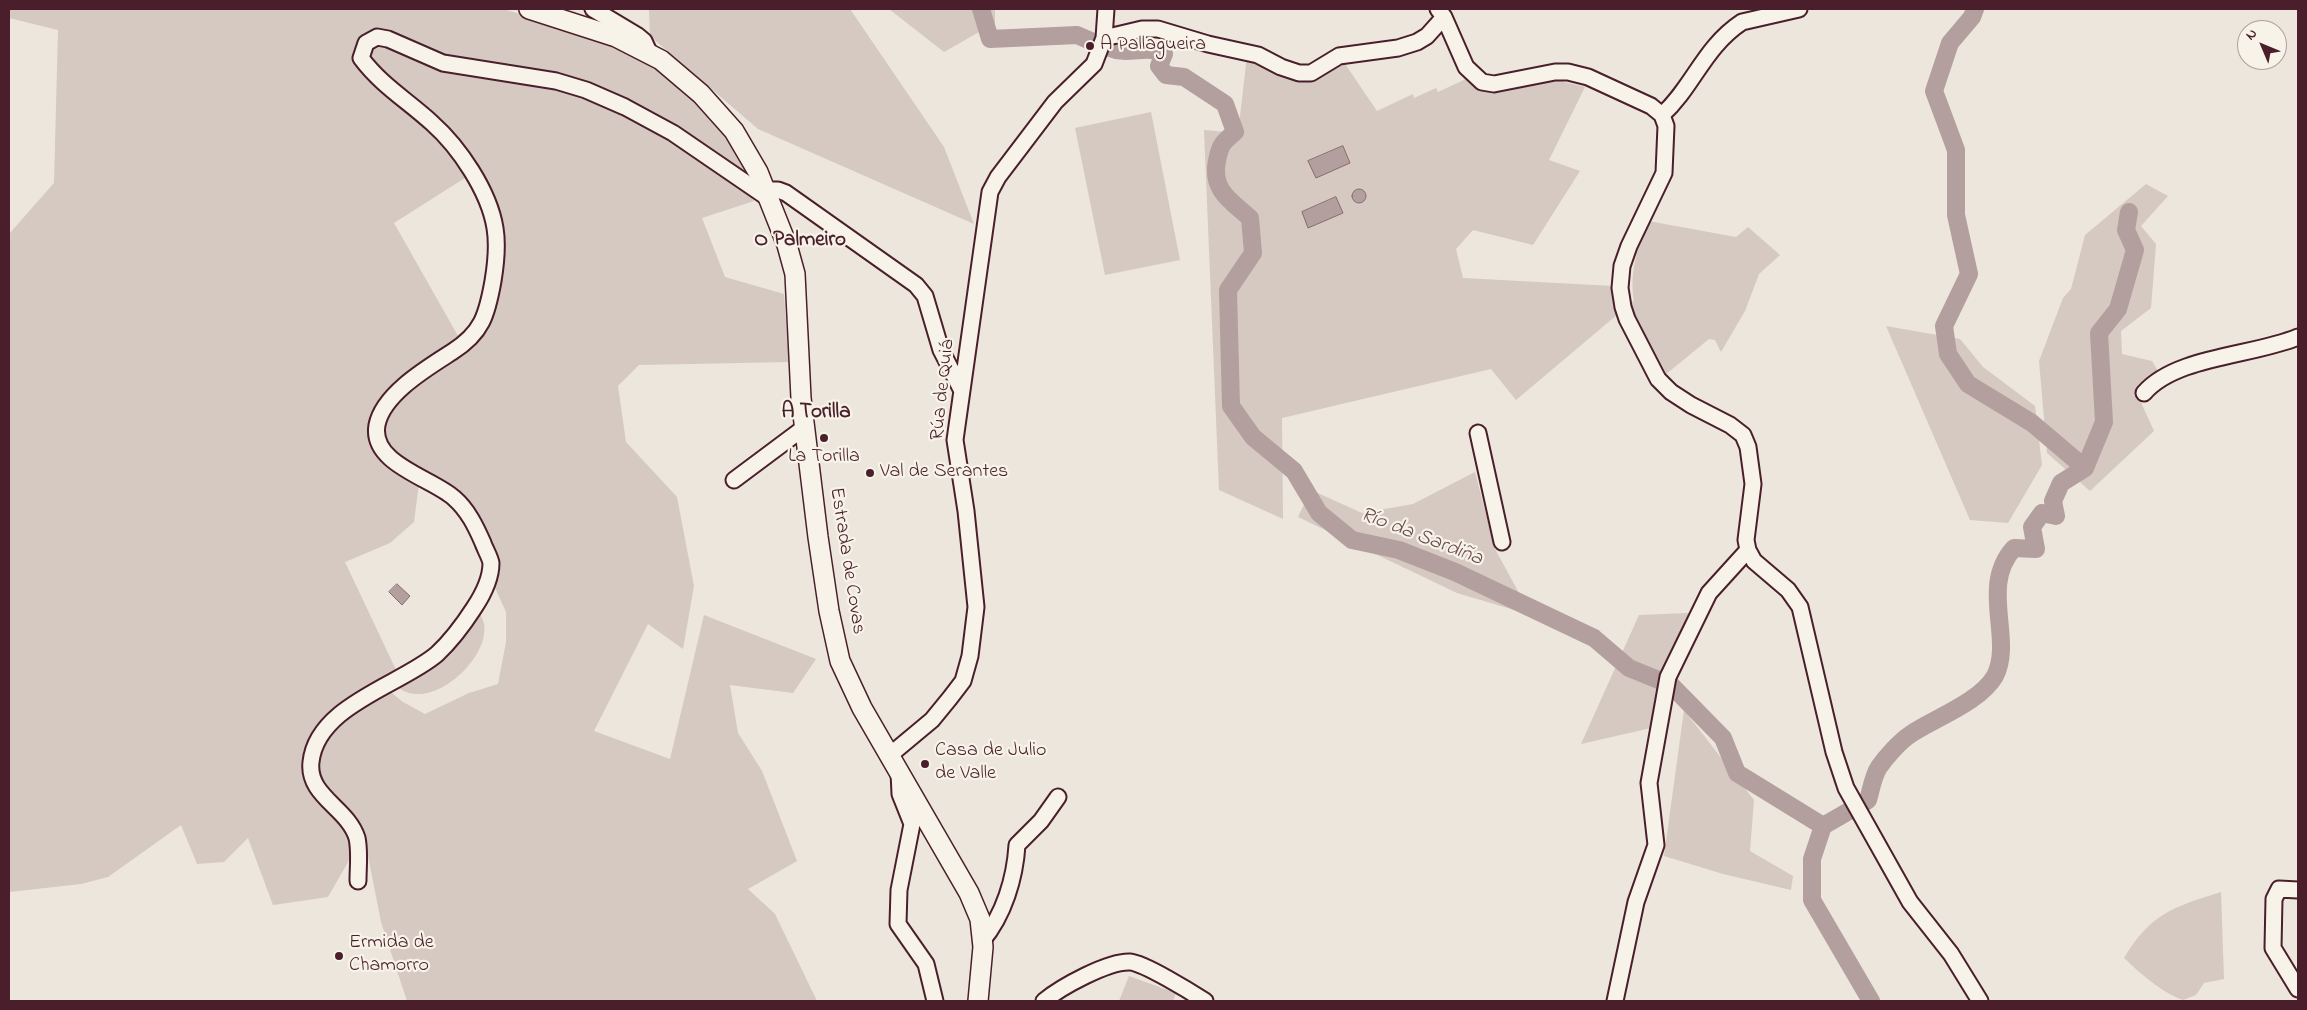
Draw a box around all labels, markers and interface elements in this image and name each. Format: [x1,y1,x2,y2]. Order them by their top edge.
north arrow [2237,20,2287,70]
text: N [2241,24,2263,46]
place label: A Pallagueira [1100,34,1206,58]
marker: A Pallagueira [1084,40,1096,52]
district label: O Palmeiro [754,229,846,255]
street label: Rúa de Quiá [927,338,961,442]
district label: A Torilla [782,401,850,427]
marker: La Torilla [818,432,830,444]
place label: La Torilla [788,446,860,470]
place label: Val de Serantes [880,461,1008,485]
marker: Val de Serantes [864,467,876,479]
street label: Estrada de Covas [823,486,869,636]
water label: Río da Sardiña [1356,503,1486,573]
place label: Casa de Julio de Valle [935,740,1046,787]
marker: Casa de Julio de Valle [919,758,931,770]
place label: Ermida de Chamorro [349,932,434,979]
marker: Ermida de Chamorro [333,950,345,962]

